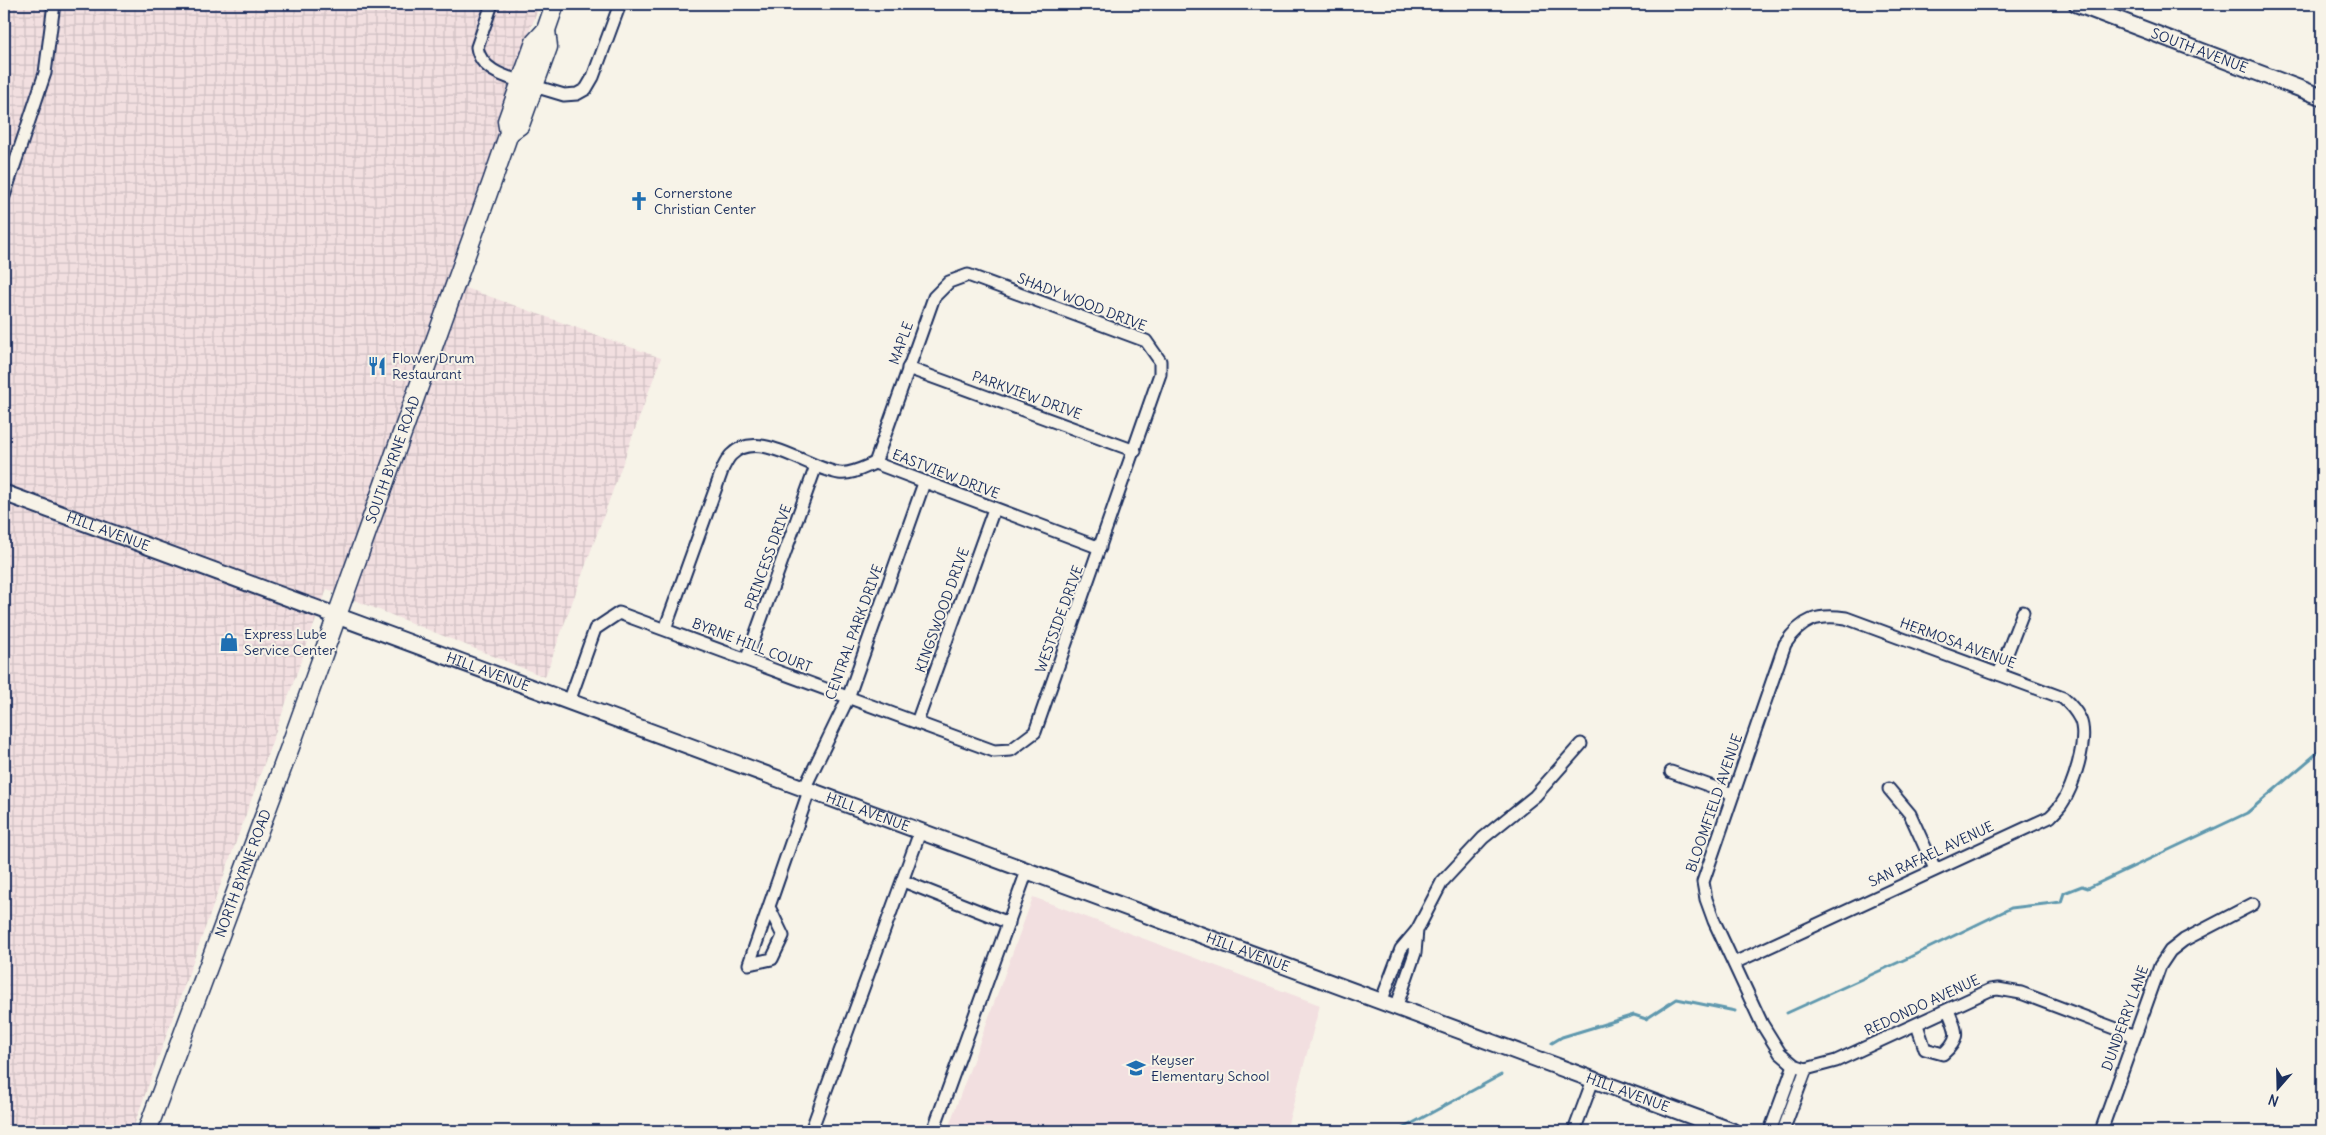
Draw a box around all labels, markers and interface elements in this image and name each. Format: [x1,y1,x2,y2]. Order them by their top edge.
street label: SOUTH AVENUE [2149,24,2250,77]
place label: Cornerstone Christian Center [654,184,756,218]
church icon: Cornerstone Christian Center [628,190,650,212]
street label: SHADY WOOD DRIVE [1015,269,1149,335]
street label: MAPLE [885,319,917,367]
place label: Flower Drum Restaurant [392,349,475,383]
restaurant icon: Flower Drum Restaurant [366,355,388,377]
street label: PARKVIEW DRIVE [970,367,1084,423]
street label: SOUTH BYRNE ROAD [362,393,424,526]
street label: EASTVIEW DRIVE [890,445,1002,503]
street label: PRINCESS DRIVE [741,502,795,612]
street label: HILL AVENUE [64,508,152,555]
street label: KINGSWOOD DRIVE [911,545,973,675]
street label: CENTRAL PARK DRIVE [821,562,887,702]
street label: WESTSIDE DRIVE [1031,563,1087,675]
street label: BYRNE HILL COURT [690,614,814,676]
street label: HERMOSA AVENUE [1897,614,2019,672]
place label: Express Lube Service Center [244,625,335,659]
shop icon: Express Lube Service Center [218,631,240,653]
street label: HILL AVENUE [444,648,532,695]
street label: BLOOMFIELD AVENUE [1682,731,1746,875]
street label: HILL AVENUE [824,788,912,836]
street label: NORTH BYRNE ROAD [211,807,275,940]
street label: SAN RAFAEL AVENUE [1865,817,1997,891]
street label: HILL AVENUE [1204,929,1292,976]
street label: DUNDERRY LANE [2098,963,2152,1073]
street label: REDONDO AVENUE [1862,970,1982,1040]
place label: Keyser Elementary School [1151,1051,1269,1085]
school or university icon: Keyser Elementary School [1125,1057,1147,1079]
north arrow [2254,1062,2304,1112]
street label: HILL AVENUE [1584,1069,1672,1116]
text: N [2266,1090,2281,1110]

